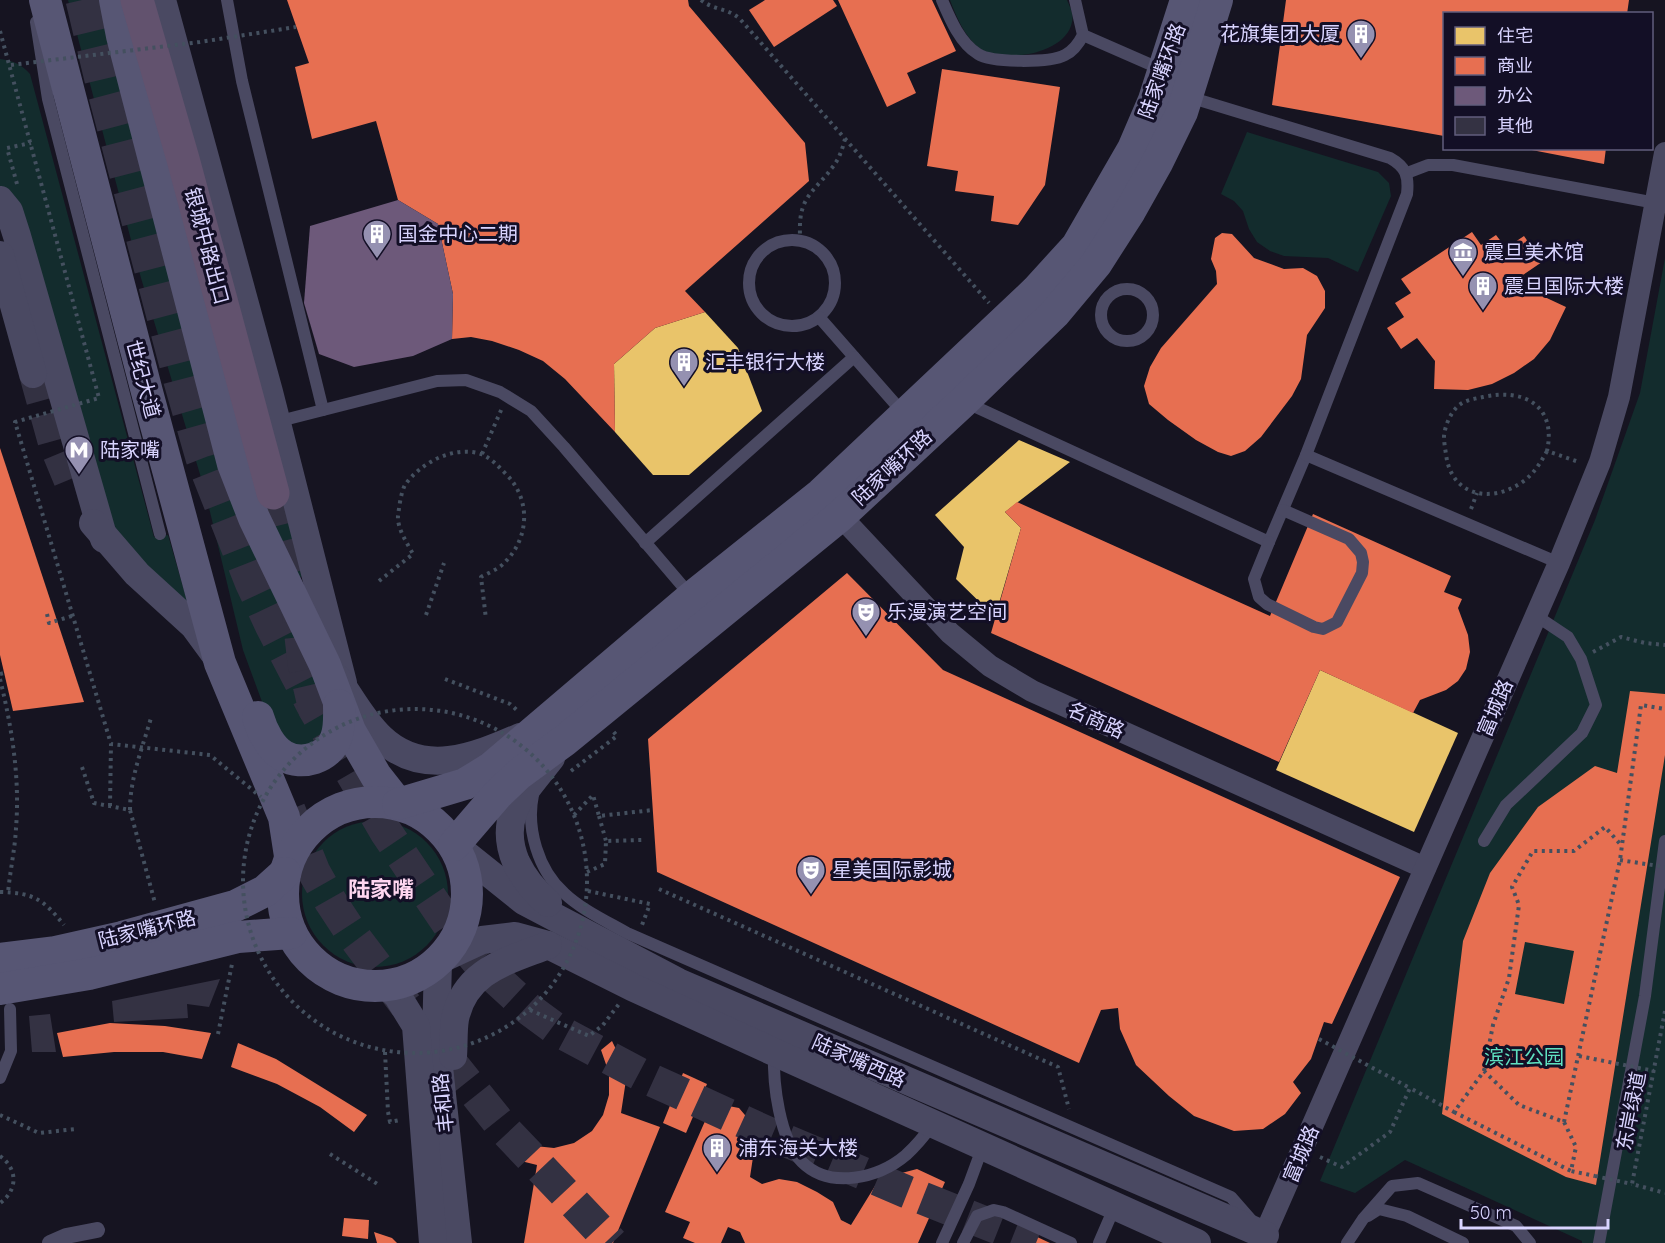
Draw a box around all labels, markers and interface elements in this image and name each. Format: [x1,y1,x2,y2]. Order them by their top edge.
legend [1443,12,1653,150]
building icon: 花旗集团大厦 [1345,18,1377,60]
street label: 陆家嘴环路 [1133,20,1190,122]
place label: 花旗集团大厦 [1220,21,1340,46]
text: 住宅 [1497,24,1533,47]
text: 商业 [1497,54,1533,77]
text: 办公 [1497,84,1533,107]
text: 其他 [1497,114,1533,137]
street label: 银城中路出口 [180,185,235,307]
building icon: 国金中心二期 [361,218,393,260]
place label: 国金中心二期 [398,221,518,246]
museum icon: 震旦美术馆 [1447,236,1479,278]
place label: 震旦美术馆 [1484,239,1584,264]
building icon: 震旦国际大楼 [1467,270,1499,312]
place label: 震旦国际大楼 [1504,273,1624,298]
street label: 世纪大道 [121,337,166,421]
building icon: 汇丰银行大楼 [668,346,700,388]
place label: 汇丰银行大楼 [705,349,825,374]
street label: 陆家嘴环路 [847,423,937,510]
metro station icon: 陆家嘴 [63,434,95,476]
place label: 陆家嘴 [100,437,160,462]
theatre icon: 乐漫演艺空间 [850,596,882,638]
place label: 乐漫演艺空间 [887,599,1007,624]
street label: 富城路 [1471,675,1518,740]
street label: 名商路 [1064,696,1129,743]
theatre icon: 星美国际影城 [795,854,827,896]
place label: 星美国际影城 [832,857,952,882]
district label: 陆家嘴 [348,875,414,903]
street label: 陆家嘴环路 [95,904,198,953]
street label: 陆家嘴西路 [808,1029,910,1092]
park label: 滨江公园 [1484,1044,1564,1069]
street label: 东岸绿道 [1611,1069,1650,1153]
street label: 丰和路 [427,1072,458,1134]
street label: 富城路 [1277,1121,1324,1186]
building icon: 浦东海关大楼 [701,1132,733,1174]
place label: 浦东海关大楼 [738,1135,858,1160]
scale bar [1461,1192,1608,1230]
text: 50 m [1470,1201,1512,1224]

